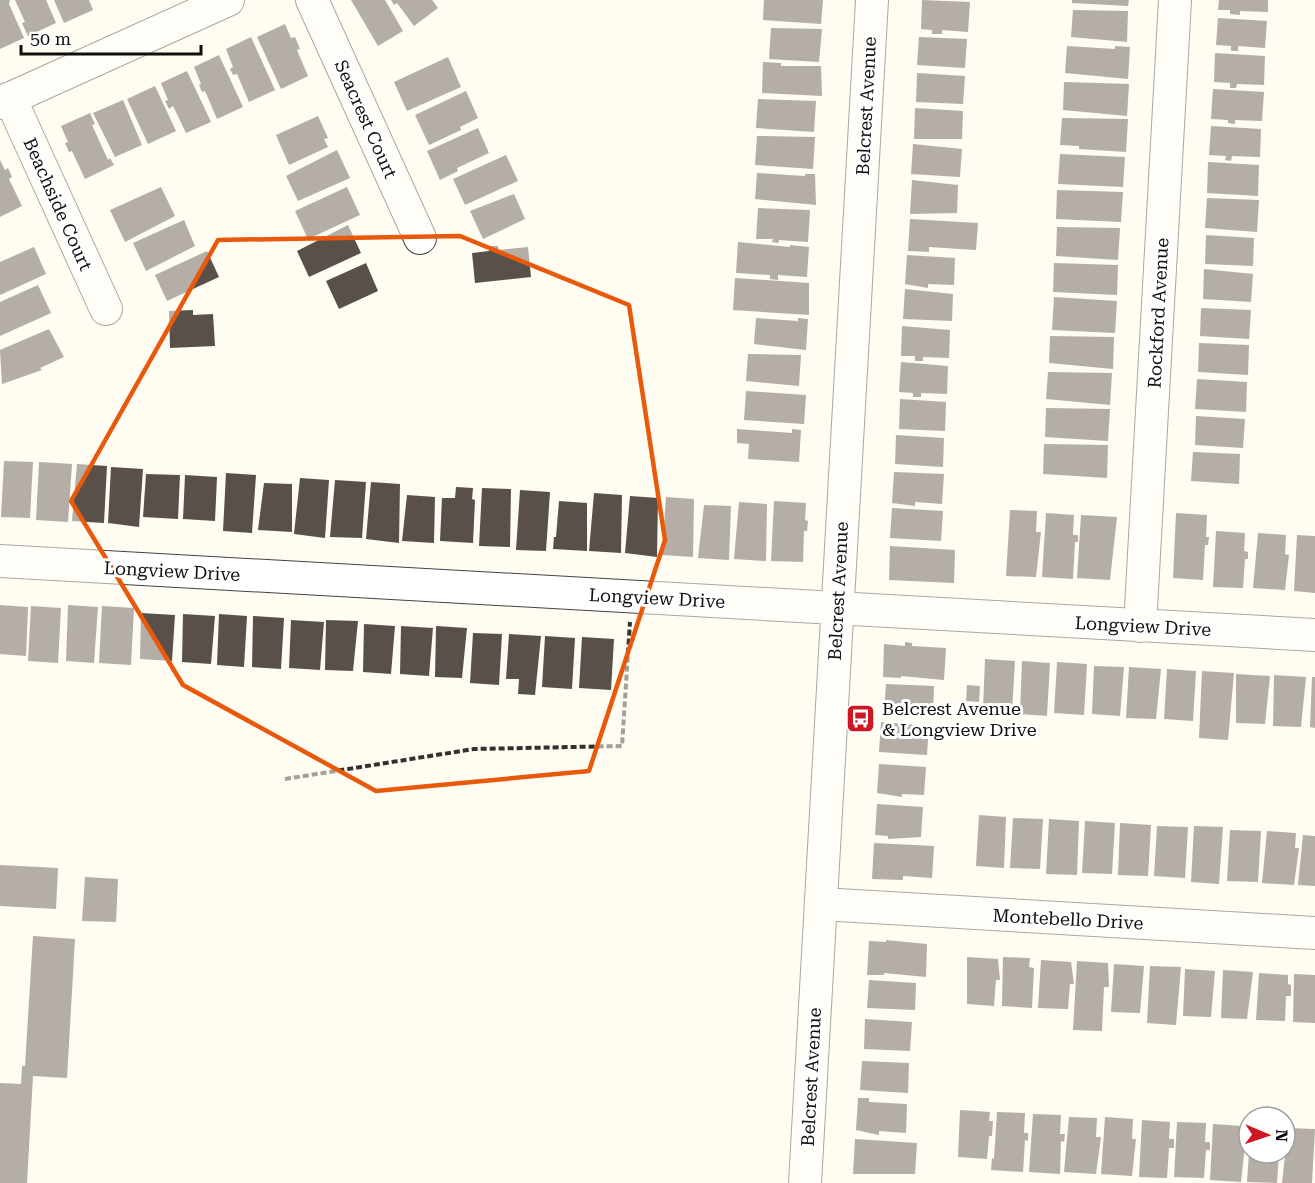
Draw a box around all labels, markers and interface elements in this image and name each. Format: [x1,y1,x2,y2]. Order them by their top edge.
scale bar [21,18,201,56]
text: 50 m [30,28,71,49]
street label: Belcrest Avenue [852,36,880,176]
street label: Seacrest Court [330,56,402,182]
street label: Beachside Court [19,134,97,274]
street label: Rockford Avenue [1144,237,1172,389]
street label: Belcrest Avenue [824,521,852,661]
street label: Longview Drive [103,557,241,585]
street label: Longview Drive [588,584,726,612]
street label: Longview Drive [1074,612,1212,640]
place label: Belcrest Avenue & Longview Drive [882,698,1037,740]
bus stop icon: Belcrest Avenue & Longview Drive [845,702,877,734]
street label: Montebello Drive [992,905,1144,933]
street label: Belcrest Avenue [797,1007,825,1147]
north arrow [1237,1105,1297,1165]
text: N [1272,1129,1291,1142]

